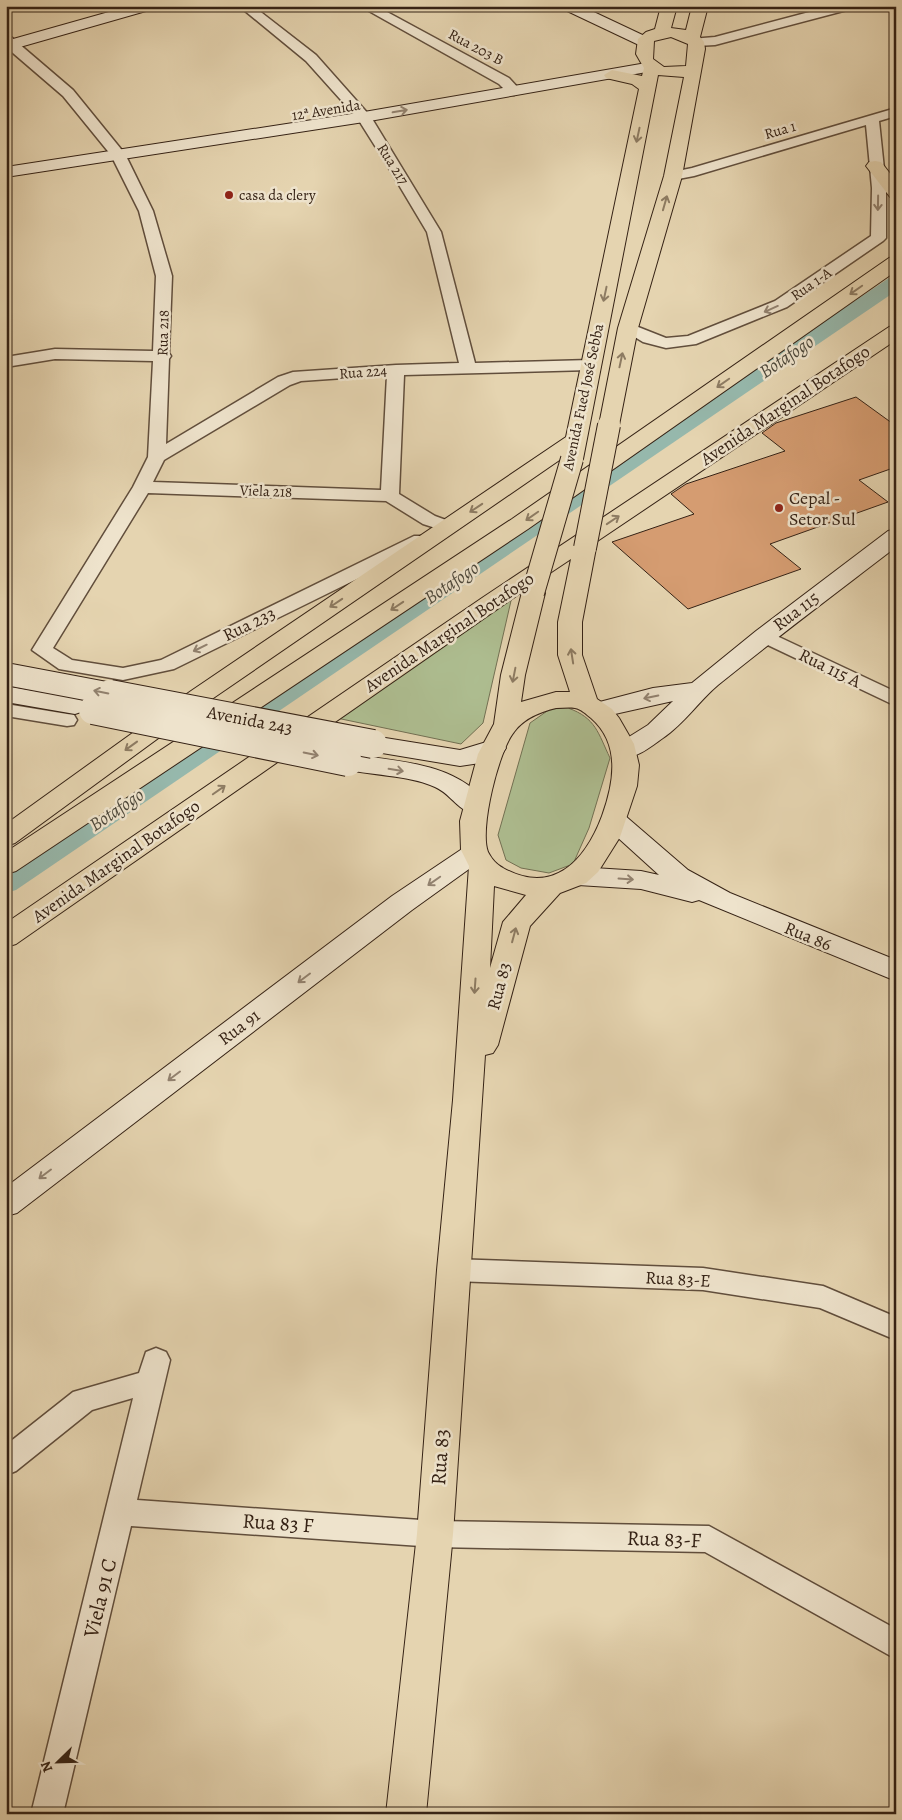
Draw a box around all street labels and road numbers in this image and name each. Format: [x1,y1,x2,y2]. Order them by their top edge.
street label: Rua 203 B [445,24,507,70]
street label: 12ª Avenida [290,95,362,125]
street label: Rua 1 [762,116,798,144]
street label: Rua 217 [373,139,414,189]
street label: Rua 1-A [787,263,836,305]
street label: Rua 218 [152,310,174,356]
street label: Avenida Fued José Sebba [557,322,608,473]
street label: Avenida Marginal Botafogo [695,339,874,471]
street label: Rua 224 [338,360,388,384]
street label: Viela 218 [238,480,293,502]
street label: Avenida Marginal Botafogo [359,566,538,698]
street label: Rua 115 [768,586,824,636]
street label: Rua 233 [219,601,279,647]
street label: Rua 115 A [795,643,865,694]
street label: Avenida 243 [204,700,295,740]
street label: Avenida Marginal Botafogo [27,794,205,929]
street label: Rua 86 [781,916,835,956]
street label: Rua 83 [481,960,517,1012]
street label: Rua 91 [213,1003,265,1051]
street label: Rua 83-E [645,1265,711,1293]
street label: Rua 83 [424,1428,456,1486]
street label: Rua 83 F [241,1507,315,1539]
street label: Rua 83-F [626,1524,702,1554]
street label: Viela 91 C [76,1556,123,1641]

